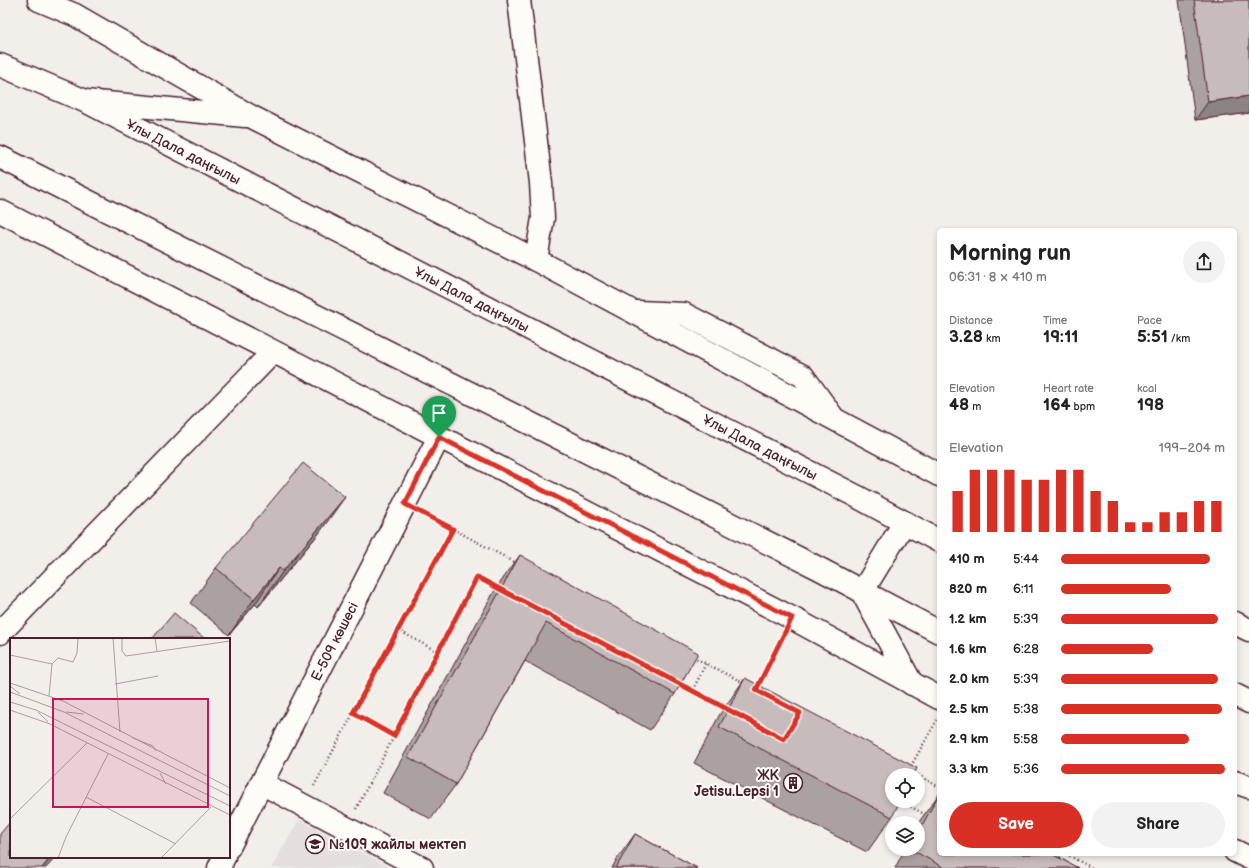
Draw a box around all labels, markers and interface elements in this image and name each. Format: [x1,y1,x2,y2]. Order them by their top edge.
street label: Ұлы Дала даңғылы [123,115,244,188]
text: Morning run [949,240,1071,267]
button: share [1183,241,1225,283]
street label: Ұлы Дала даңғылы [411,263,532,336]
text: 06:31 · 8 × 410 m [949,269,1047,285]
text: Distance [949,314,993,327]
text: Time [1043,314,1067,327]
text: Pace [1137,314,1162,327]
text: 3.28 [949,327,983,347]
text: 19:11 [1043,327,1079,347]
text: 5:51 [1137,327,1168,347]
text: km [983,332,1001,345]
text: /km [1168,332,1190,345]
text: Elevation [949,382,995,395]
text: Heart rate [1043,382,1094,395]
text: kcal [1137,382,1157,395]
text: 48 [949,395,969,415]
text: 164 [1043,395,1070,415]
text: 198 [1137,395,1164,415]
pin [422,396,456,437]
text: m [969,400,981,413]
text: bpm [1070,400,1095,413]
icon: arrive [428,402,450,424]
street label: Ұлы Дала даңғылы [700,411,820,484]
text: Elevation [949,440,1003,456]
text: 199–204 m [1159,440,1225,456]
text: 410 m [949,551,985,567]
text: 5:44 [1013,551,1039,567]
text: 820 m [949,581,987,597]
text: 6:11 [1013,581,1034,597]
street label: Е-509 көшесі [308,599,362,684]
text: 1.2 km [949,611,987,627]
text: 5:39 [1013,611,1039,627]
inset map [10,638,230,858]
text: 1.6 km [949,641,987,657]
text: 6:28 [1013,641,1039,657]
text: 2.0 km [949,671,989,687]
text: 5:39 [1013,671,1039,687]
text: 2.5 km [949,701,989,717]
text: 5:38 [1013,701,1039,717]
text: 2.9 km [949,731,989,747]
text: 5:58 [1013,731,1038,747]
text: 3.3 km [949,761,988,777]
text: 5:36 [1013,761,1039,777]
place label: ЖК Jetisu.Lepsi 1 [694,767,780,800]
map controls [885,768,925,856]
button: locate [885,768,925,808]
building icon: ЖК Jetisu.Lepsi 1 [782,772,804,794]
button: Save [949,802,1083,848]
button: Share [1091,802,1225,848]
button: layers [885,816,925,856]
school or university icon: №109 жайлы мектеп [304,833,326,855]
place label: №109 жайлы мектеп [329,836,466,853]

